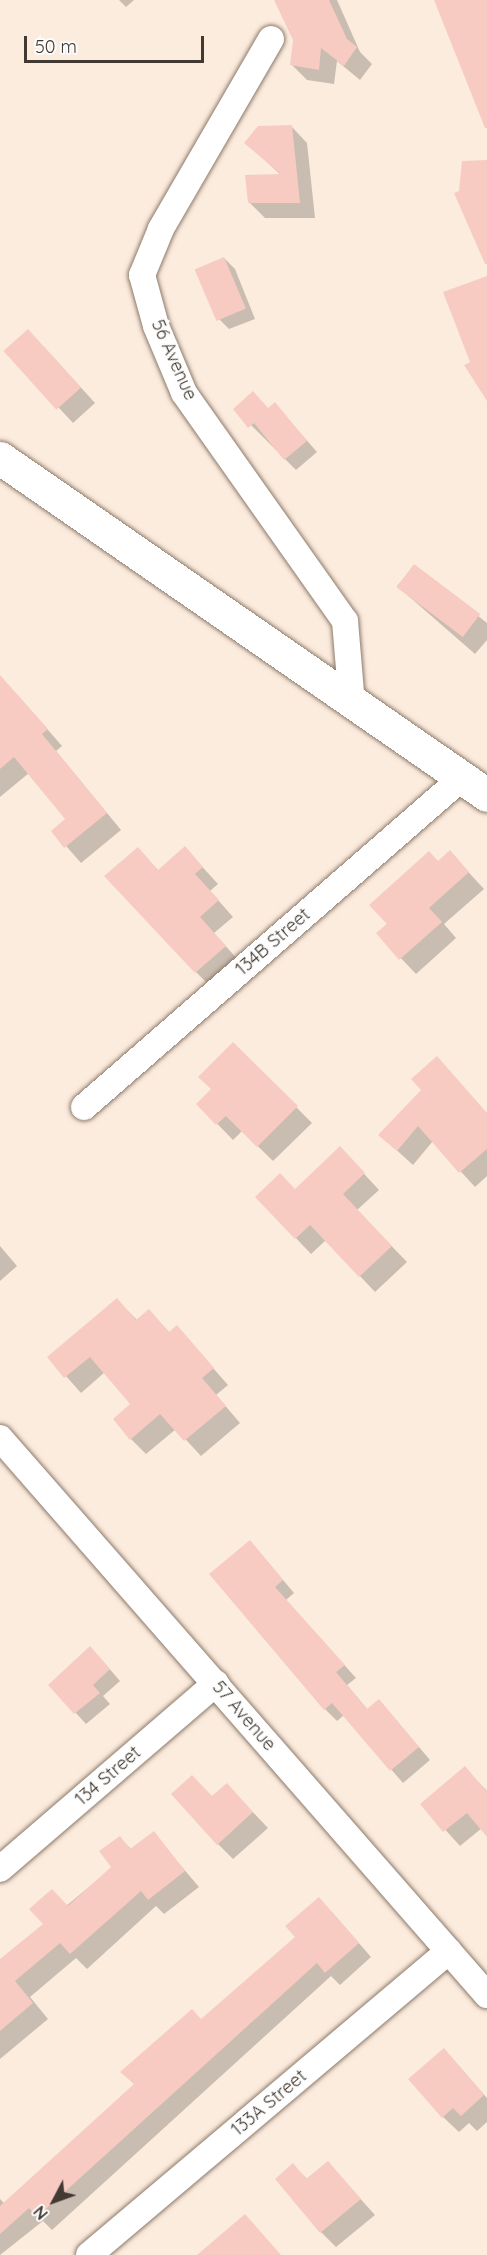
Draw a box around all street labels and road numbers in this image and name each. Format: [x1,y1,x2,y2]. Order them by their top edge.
street label: 56 Avenue [147,316,201,404]
street label: 134B Street [231,904,315,980]
street label: 57 Avenue [208,1677,280,1755]
street label: 134 Street [71,1742,145,1810]
street label: 133A Street [227,2065,311,2141]

